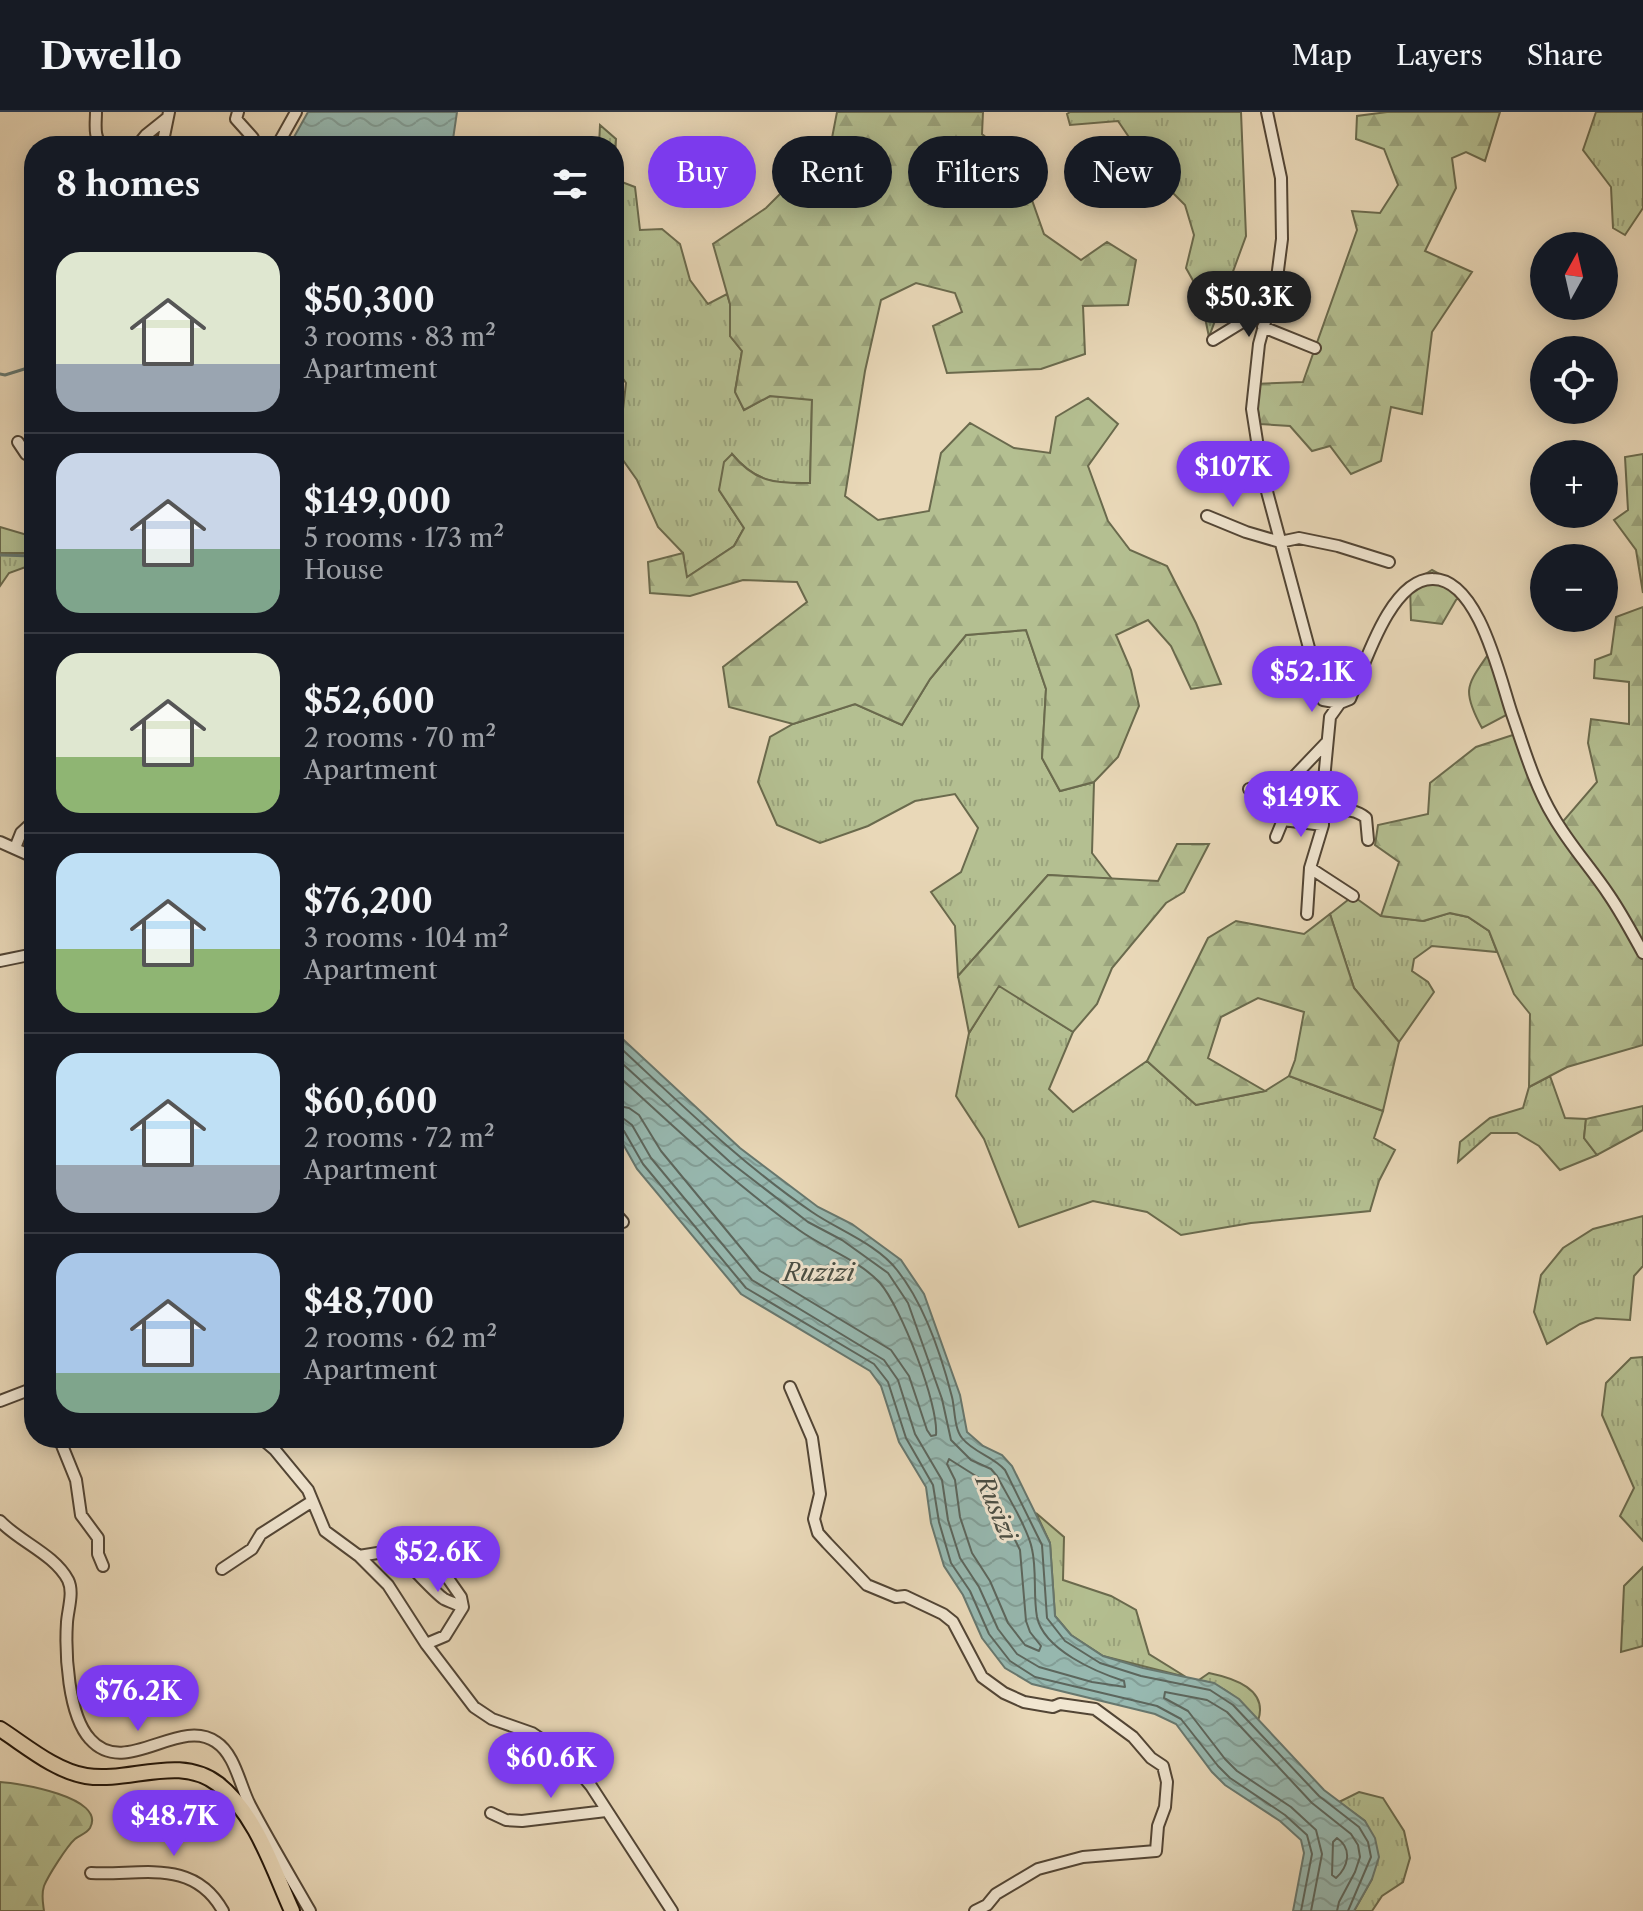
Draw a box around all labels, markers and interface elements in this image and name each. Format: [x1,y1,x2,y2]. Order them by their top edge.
text: Dwello [40,32,182,79]
text: Map [1292,38,1352,72]
text: Layers [1396,38,1483,72]
text: Share [1527,38,1603,72]
chip: Buy [648,136,756,208]
chip: Rent [772,136,892,208]
chip: Filters [908,136,1048,208]
chip: New [1064,136,1181,208]
icon: filters [548,162,592,206]
text: 8 homes [56,163,200,205]
north arrow [1530,232,1618,320]
map controls [1530,232,1618,632]
pin: $50.3K [1184,271,1314,339]
text: $50,300 [304,279,435,321]
text: $50.3K [1205,281,1293,313]
icon: home [120,284,216,380]
text: 3 rooms · 83 m² [304,321,496,353]
button: locate [1530,336,1618,424]
text: Apartment [304,353,437,385]
button: + [1530,440,1618,528]
pin: $107K [1177,441,1289,509]
text: $107K [1195,451,1271,483]
text: $149,000 [304,480,451,522]
icon: home [120,485,216,581]
text: 5 rooms · 173 m² [304,522,504,554]
button: − [1530,544,1618,632]
text: House [304,554,384,586]
pin: $52.1K [1247,646,1377,714]
text: $52.1K [1270,656,1354,688]
text: $52,600 [304,680,435,722]
icon: home [120,685,216,781]
text: 2 rooms · 70 m² [304,722,496,754]
text: Apartment [304,754,437,786]
pin: $149K [1245,771,1357,839]
text: $149K [1262,781,1340,813]
text: $76,200 [304,880,433,922]
icon: home [120,885,216,981]
text: 3 rooms · 104 m² [304,922,509,954]
text: Apartment [304,954,437,986]
text: $60,600 [304,1080,438,1122]
icon: home [120,1085,216,1181]
text: 2 rooms · 72 m² [304,1122,495,1154]
text: Apartment [304,1154,437,1186]
water label: Ruzizi [781,1258,856,1287]
text: $48,700 [304,1280,434,1322]
icon: home [120,1285,216,1381]
text: 2 rooms · 62 m² [304,1322,497,1354]
text: Apartment [304,1354,437,1386]
water label: Rusizi [969,1469,1024,1546]
pin: $52.6K [373,1526,503,1594]
text: $52.6K [394,1536,482,1568]
pin: $76.2K [73,1665,203,1733]
text: $76.2K [95,1675,181,1707]
pin: $60.6K [486,1732,616,1800]
text: $60.6K [506,1742,596,1774]
pin: $48.7K [109,1790,239,1858]
text: $48.7K [130,1800,218,1832]

